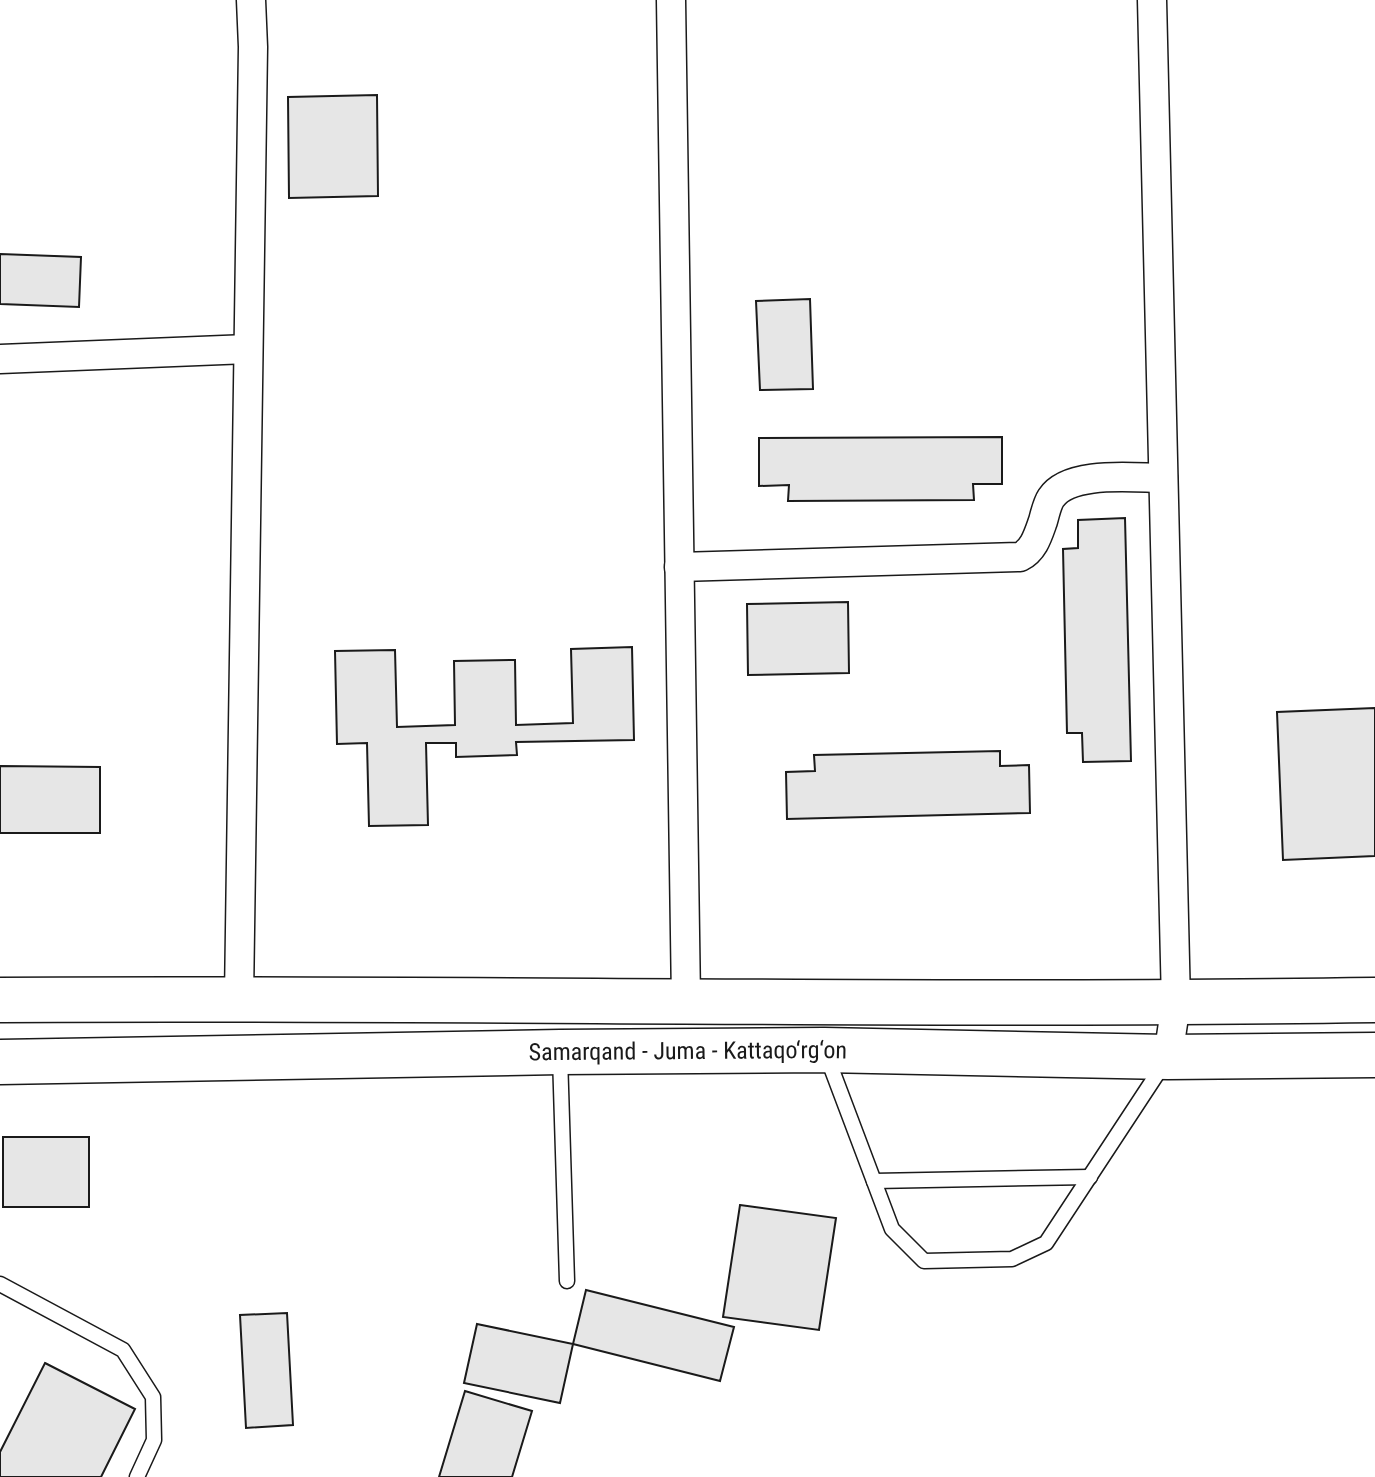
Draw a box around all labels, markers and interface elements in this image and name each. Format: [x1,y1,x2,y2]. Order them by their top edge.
street label: Samarqand - Juma - Kattaqo‘rg‘on [528,1036,847,1067]

